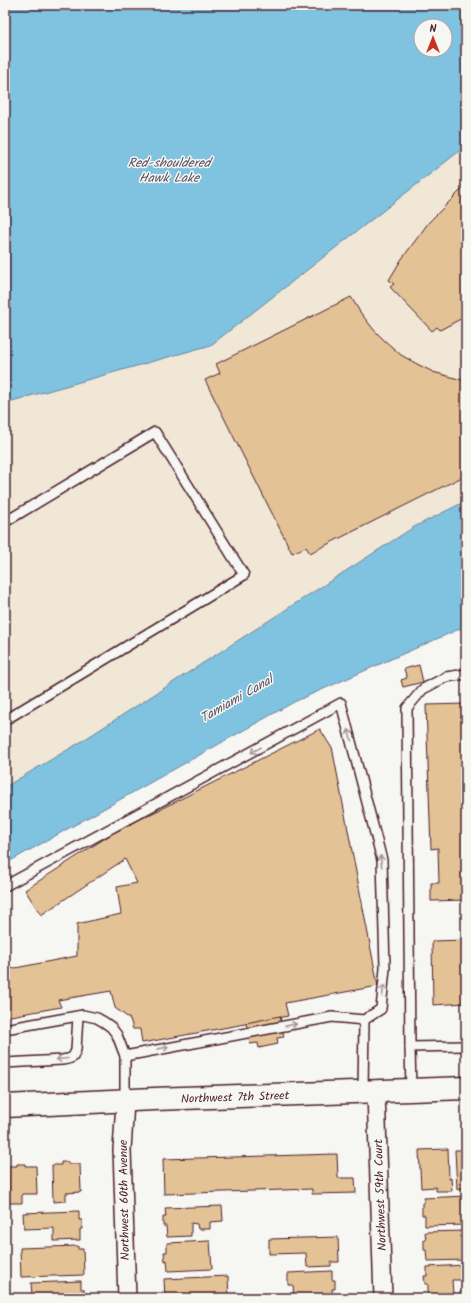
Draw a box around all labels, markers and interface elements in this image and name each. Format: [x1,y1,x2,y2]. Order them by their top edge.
north arrow [413,18,453,58]
text: N [430,20,437,38]
water label: Red-shouldered Hawk Lake [128,153,214,189]
water label: Tamiami Canal [196,668,280,729]
one-way arrow [345,729,353,742]
one-way arrow [250,746,262,754]
one-way arrow [378,855,385,868]
one-way arrow [379,985,386,998]
one-way arrow [284,1020,297,1028]
one-way arrow [156,1044,169,1052]
one-way arrow [56,1056,69,1063]
street label: Northwest 7th Street [180,1086,290,1109]
street label: Northwest 59th Court [369,1138,392,1251]
street label: Northwest 60th Avenue [114,1139,135,1260]

